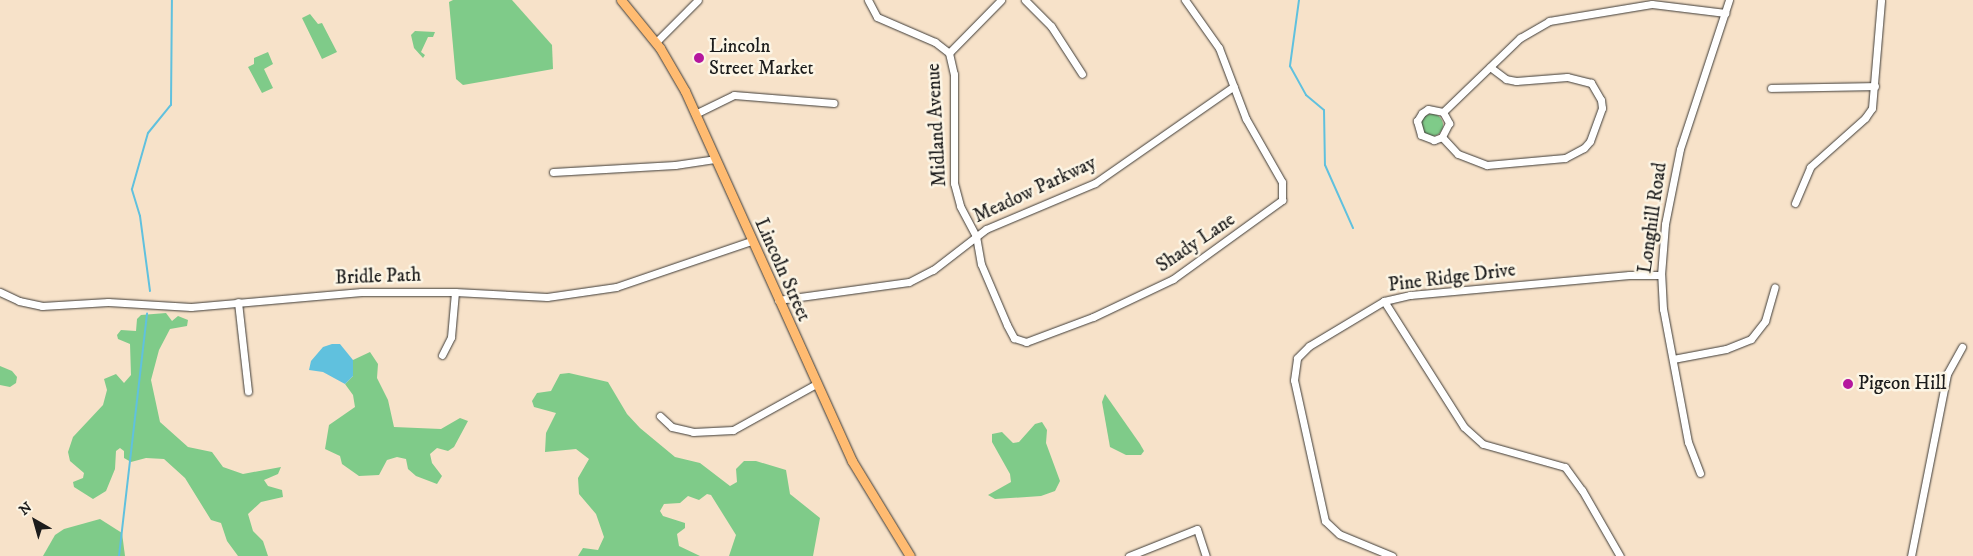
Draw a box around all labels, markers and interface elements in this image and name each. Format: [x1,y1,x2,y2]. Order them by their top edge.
place label: Lincoln Street Market [709,36,814,80]
marker: Lincoln Street Market [693,52,705,64]
street label: Midland Avenue [922,63,952,187]
street label: Meadow Parkway [970,152,1100,228]
street label: Longhill Road [1634,161,1672,275]
street label: Shady Lane [1152,208,1240,278]
street label: Lincoln Street [749,215,815,325]
street label: Pine Ridge Drive [1387,259,1517,297]
street label: Bridle Path [335,264,421,290]
place label: Pigeon Hill [1858,373,1947,395]
marker: Pigeon Hill [1842,378,1854,390]
north arrow [10,496,60,546]
text: N [16,499,36,520]

